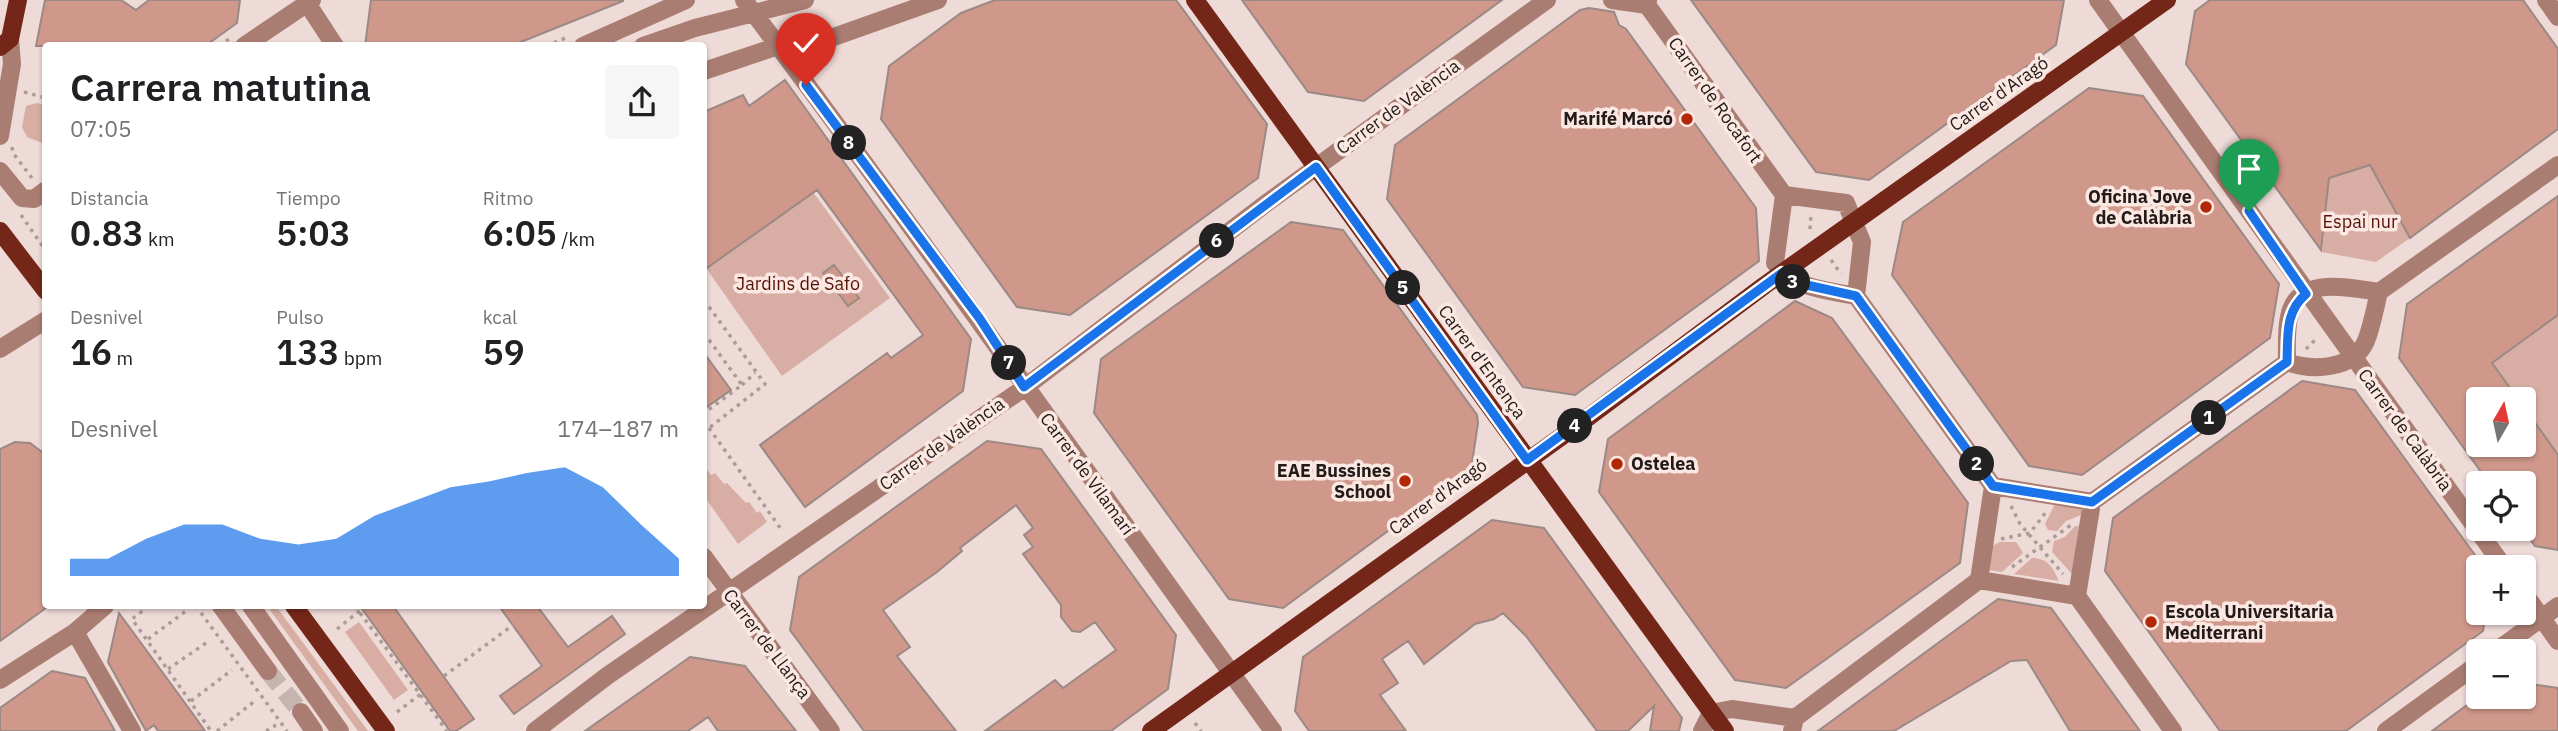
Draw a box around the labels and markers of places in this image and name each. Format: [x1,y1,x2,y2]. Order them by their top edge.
pin [776,13,836,85]
place label: Marifé Marcó [1563,107,1673,130]
marker: Marifé Marcó [1679,111,1695,127]
pin: 8 [832,125,866,160]
pin [2219,139,2279,211]
place label: Oficina Jove de Calàbria [2088,185,2192,229]
marker: Oficina Jove de Calàbria [2198,199,2214,215]
pin: 6 [1200,224,1234,258]
pin: 3 [1776,264,1811,300]
pin: 5 [1386,270,1420,306]
pin: 7 [992,346,1026,380]
pin: 1 [2192,400,2226,436]
pin: 4 [1558,408,1592,444]
pin: 2 [1960,447,1994,482]
place label: Ostelea [1631,452,1696,475]
marker: Ostelea [1609,456,1625,472]
place label: EAE Bussines School [1277,459,1392,503]
marker: EAE Bussines School [1397,473,1413,489]
place label: Escola Universitaria Mediterrani [2165,600,2334,644]
marker: Escola Universitaria Mediterrani [2143,614,2159,630]

